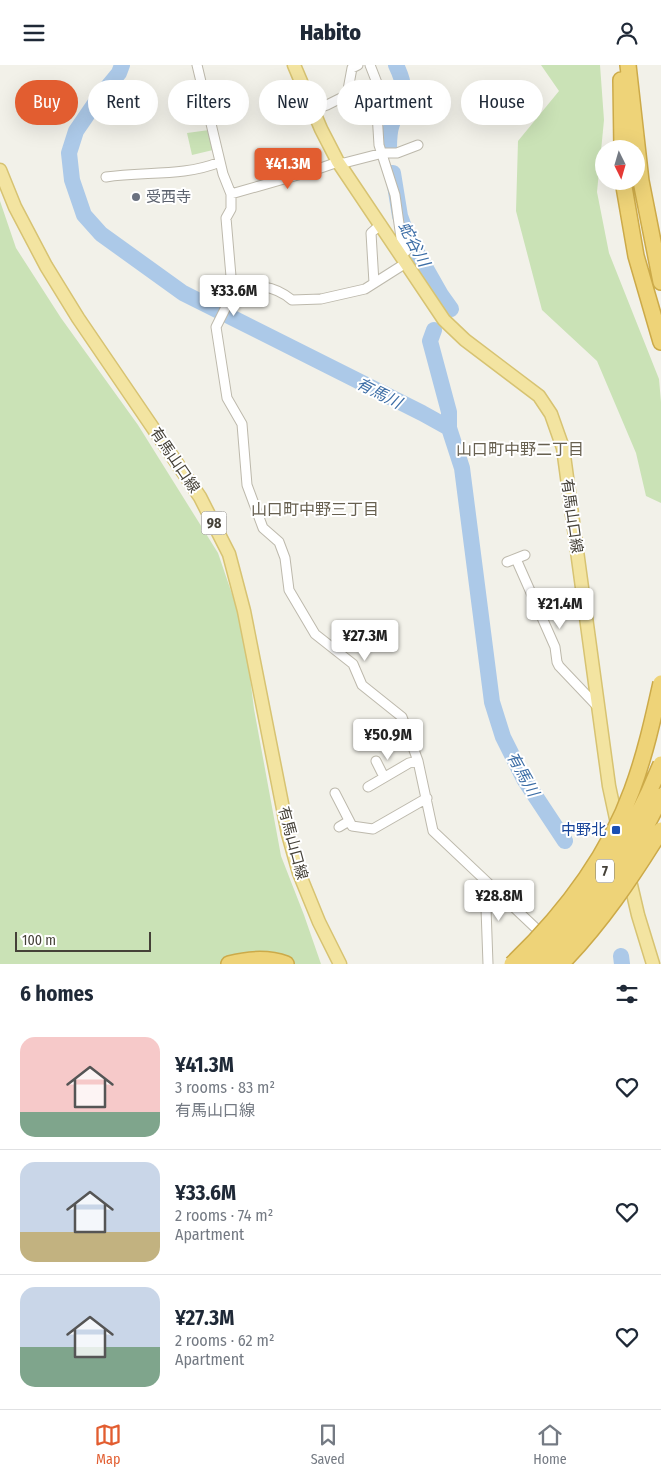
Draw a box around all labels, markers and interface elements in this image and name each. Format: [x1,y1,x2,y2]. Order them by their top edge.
icon: menu [20,19,48,47]
text: Habito [300,19,361,46]
icon: person [613,19,641,47]
chip: Buy [15,80,78,125]
chip: Rent [88,80,158,125]
chip: Filters [168,80,249,125]
chip: New [259,80,327,125]
chip: Apartment [337,80,451,125]
chip: House [461,80,543,125]
north arrow [595,140,645,190]
map controls [595,140,645,190]
pin: ¥41.3M [247,147,329,190]
text: ¥41.3M [266,154,310,173]
place label: 受西寺 [146,188,191,206]
marker: 受西寺 [130,191,142,203]
water label: 蛇谷川 [394,218,435,271]
pin: ¥33.6M [193,275,275,317]
text: ¥33.6M [211,281,257,300]
water label: 有馬川 [353,374,406,413]
street label: 有馬山口線 [147,424,203,496]
district label: 山口町中野二丁目 [456,440,584,459]
street label: 有馬山口線 [558,478,586,554]
district label: 山口町中野三丁目 [251,500,379,519]
road number: 98 [202,511,226,534]
pin: ¥21.4M [519,587,601,630]
text: ¥21.4M [538,594,583,613]
pin: ¥27.3M [324,619,406,662]
text: ¥27.3M [342,626,388,645]
pin: ¥50.9M [347,719,429,761]
text: ¥50.9M [364,725,412,744]
water label: 有馬川 [503,748,544,801]
street label: 有馬山口線 [275,804,311,882]
place label: 中野北 [561,821,606,839]
marker: 中野北 [610,824,622,836]
road number: 7 [596,859,614,883]
pin: ¥28.8M [458,879,540,922]
text: ¥28.8M [475,886,523,905]
scale bar [15,929,151,952]
text: 100 m [22,932,56,949]
icon: filters [613,980,641,1008]
text: 6 homes [20,981,93,1007]
text: ¥41.3M [175,1052,234,1078]
icon: home [60,1057,120,1117]
icon: heart [613,1073,641,1101]
text: 3 rooms · 83 m² [175,1078,275,1097]
text: 有馬山口線 [175,1101,255,1120]
text: ¥33.6M [175,1180,236,1206]
icon: home [60,1182,120,1242]
icon: heart [613,1198,641,1226]
text: 2 rooms · 74 m² [175,1206,273,1225]
text: Apartment [175,1225,244,1244]
text: ¥27.3M [175,1305,234,1331]
icon: home [60,1307,120,1367]
icon: heart [613,1323,641,1351]
text: 2 rooms · 62 m² [175,1331,274,1350]
text: Apartment [175,1350,244,1369]
tab: Map [94,1421,122,1468]
tab: Saved [311,1421,345,1468]
tab: Home [533,1421,567,1468]

